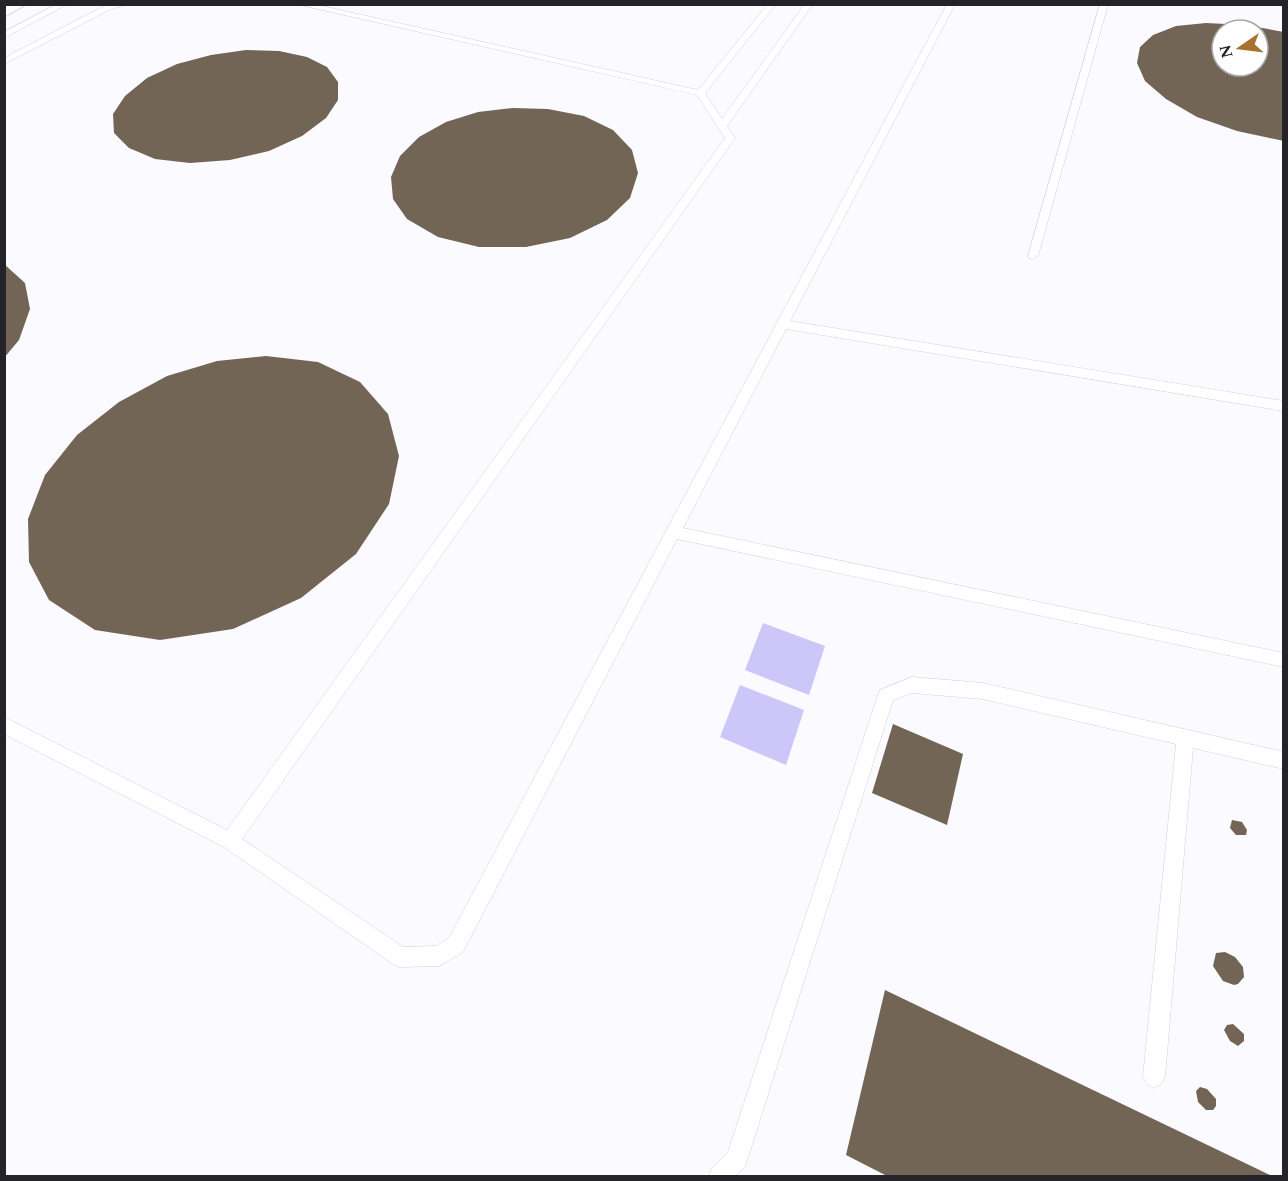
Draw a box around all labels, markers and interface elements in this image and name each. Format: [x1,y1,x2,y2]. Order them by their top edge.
north arrow [1210,18,1270,78]
text: N [1213,42,1240,61]

